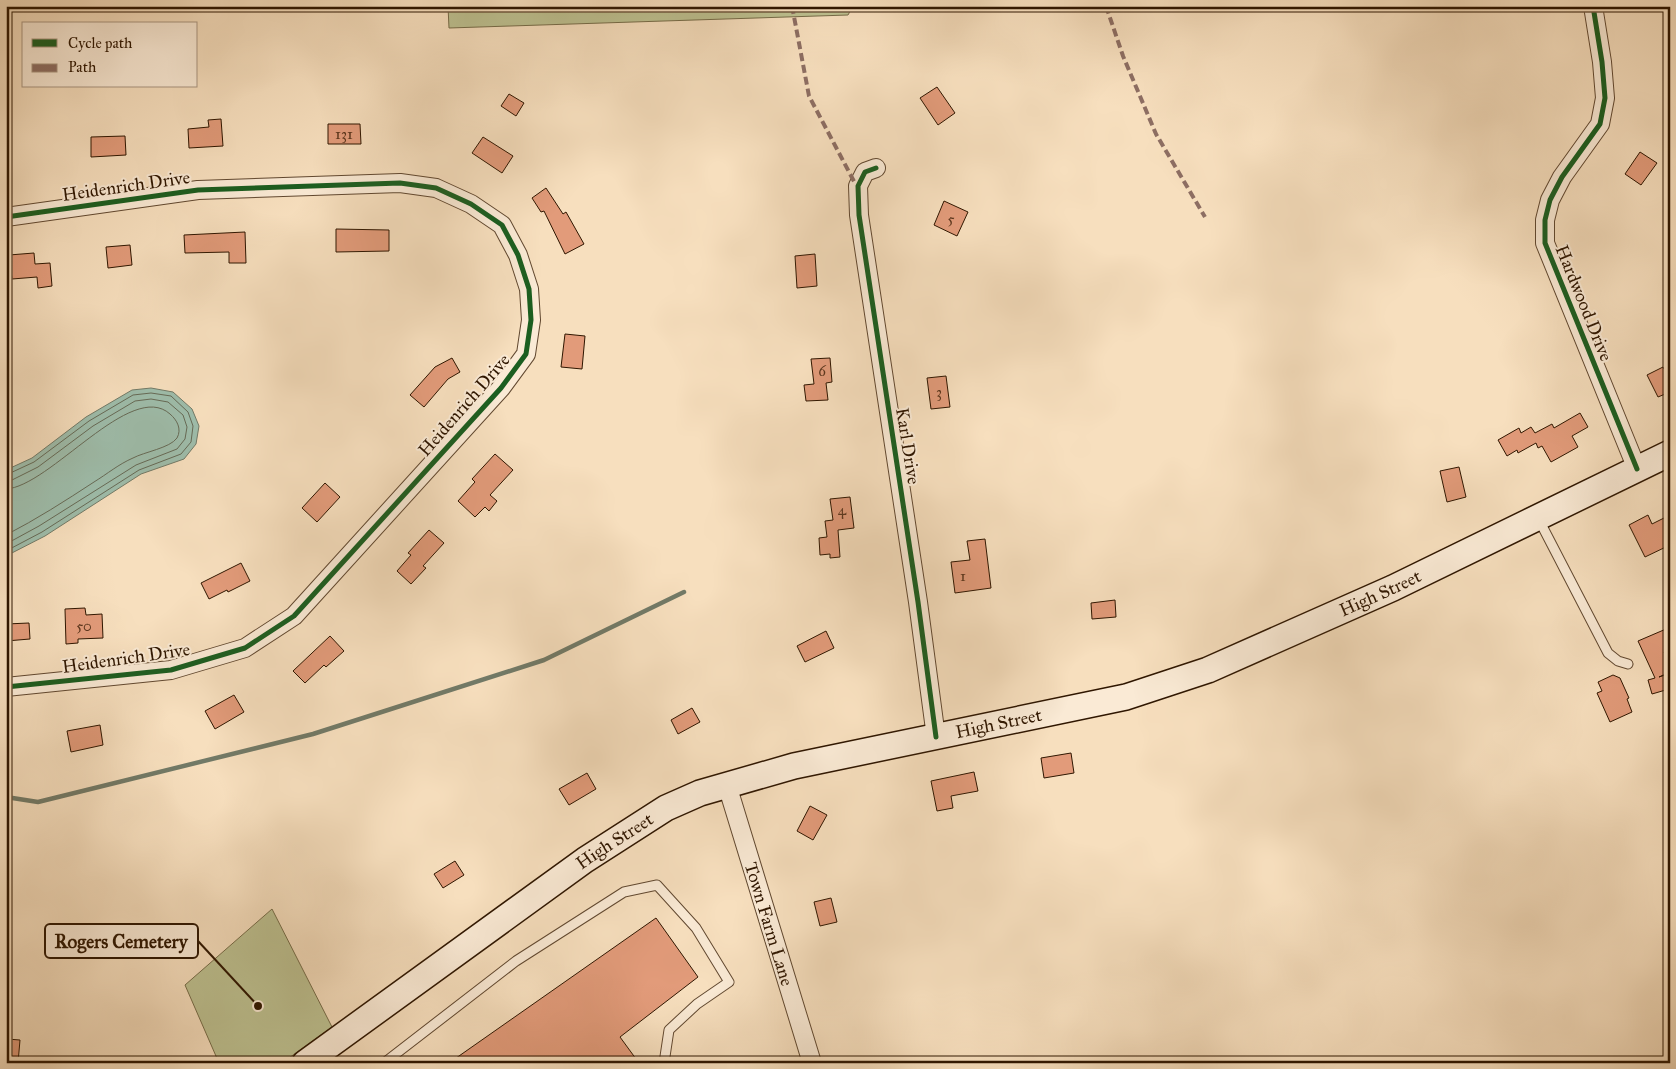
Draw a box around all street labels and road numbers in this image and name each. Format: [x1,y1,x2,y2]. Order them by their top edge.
street label: Heidenrich Drive [61,166,191,206]
street label: Hardwood Drive [1551,242,1617,364]
street label: Heidenrich Drive [413,349,515,461]
street label: Karl Drive [891,406,925,486]
street label: High Street [1336,565,1425,621]
street label: Heidenrich Drive [61,638,191,678]
street label: High Street [953,704,1044,743]
street label: High Street [572,808,658,874]
street label: Town Farm Lane [740,859,798,989]

